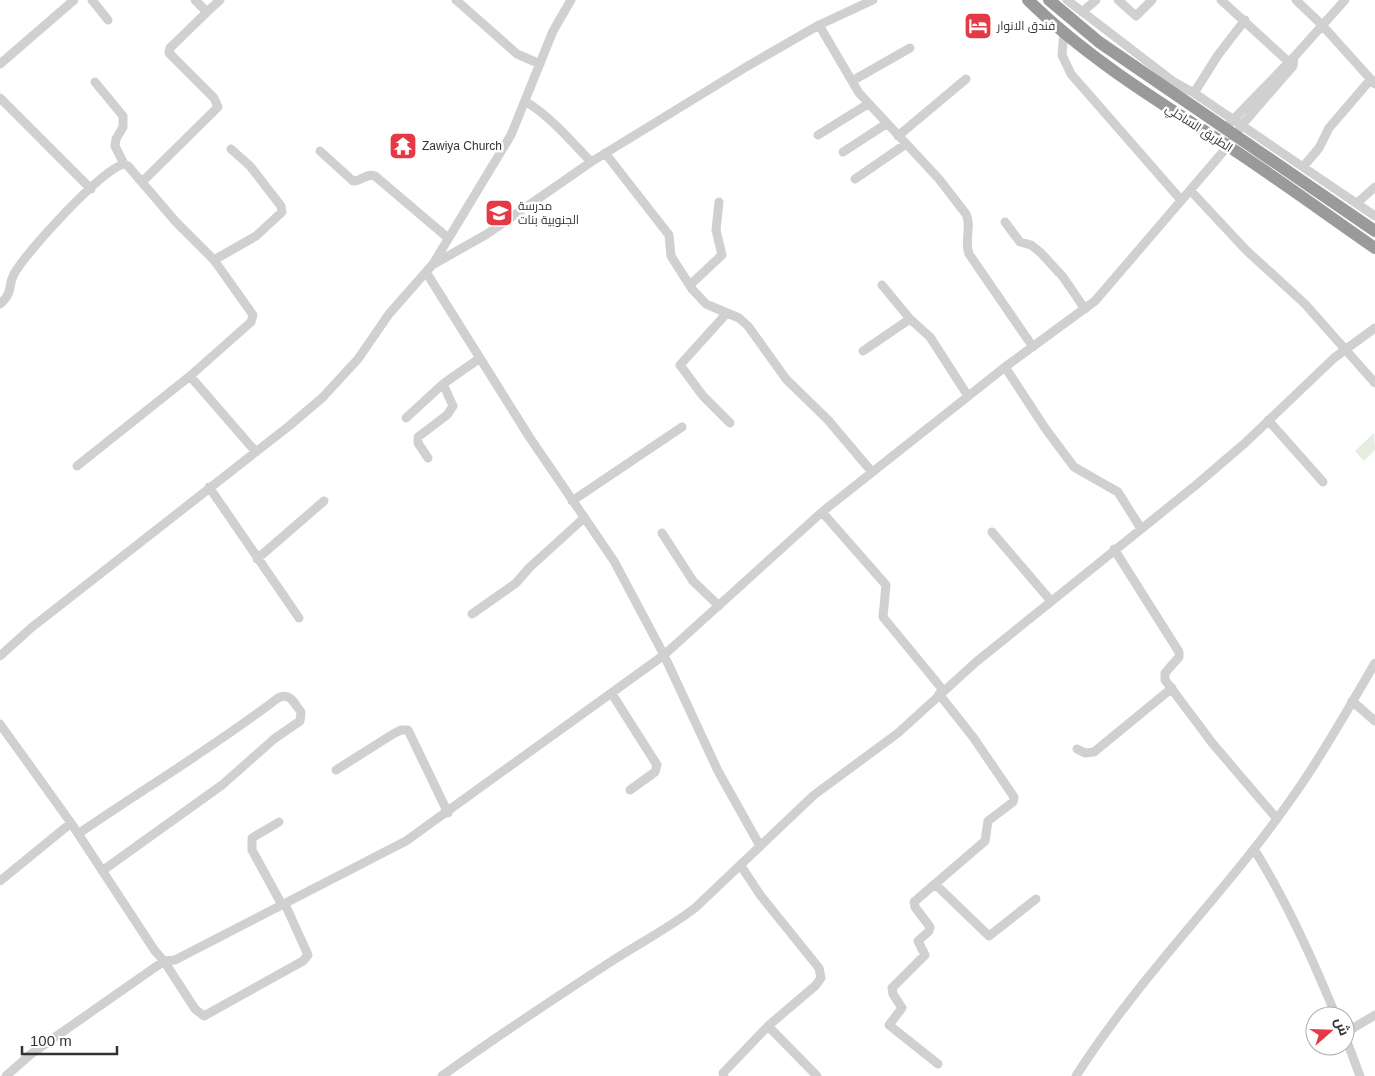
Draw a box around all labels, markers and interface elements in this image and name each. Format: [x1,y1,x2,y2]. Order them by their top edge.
hotel icon: فندق الانوار [963,11,993,41]
place label: فندق الانوار [996,19,1055,33]
street label: الطريق الساحلي [1161,101,1235,157]
temple icon: Zawiya Church [388,131,418,161]
place label: Zawiya Church [422,139,502,153]
school or university icon: مدرسة الجنوبية بنات [484,198,514,228]
place label: مدرسة الجنوبية بنات [518,199,579,227]
north arrow [1305,1006,1355,1056]
text: ش [1331,1015,1353,1038]
scale bar [22,1024,118,1056]
text: 100 m [30,1032,72,1049]

